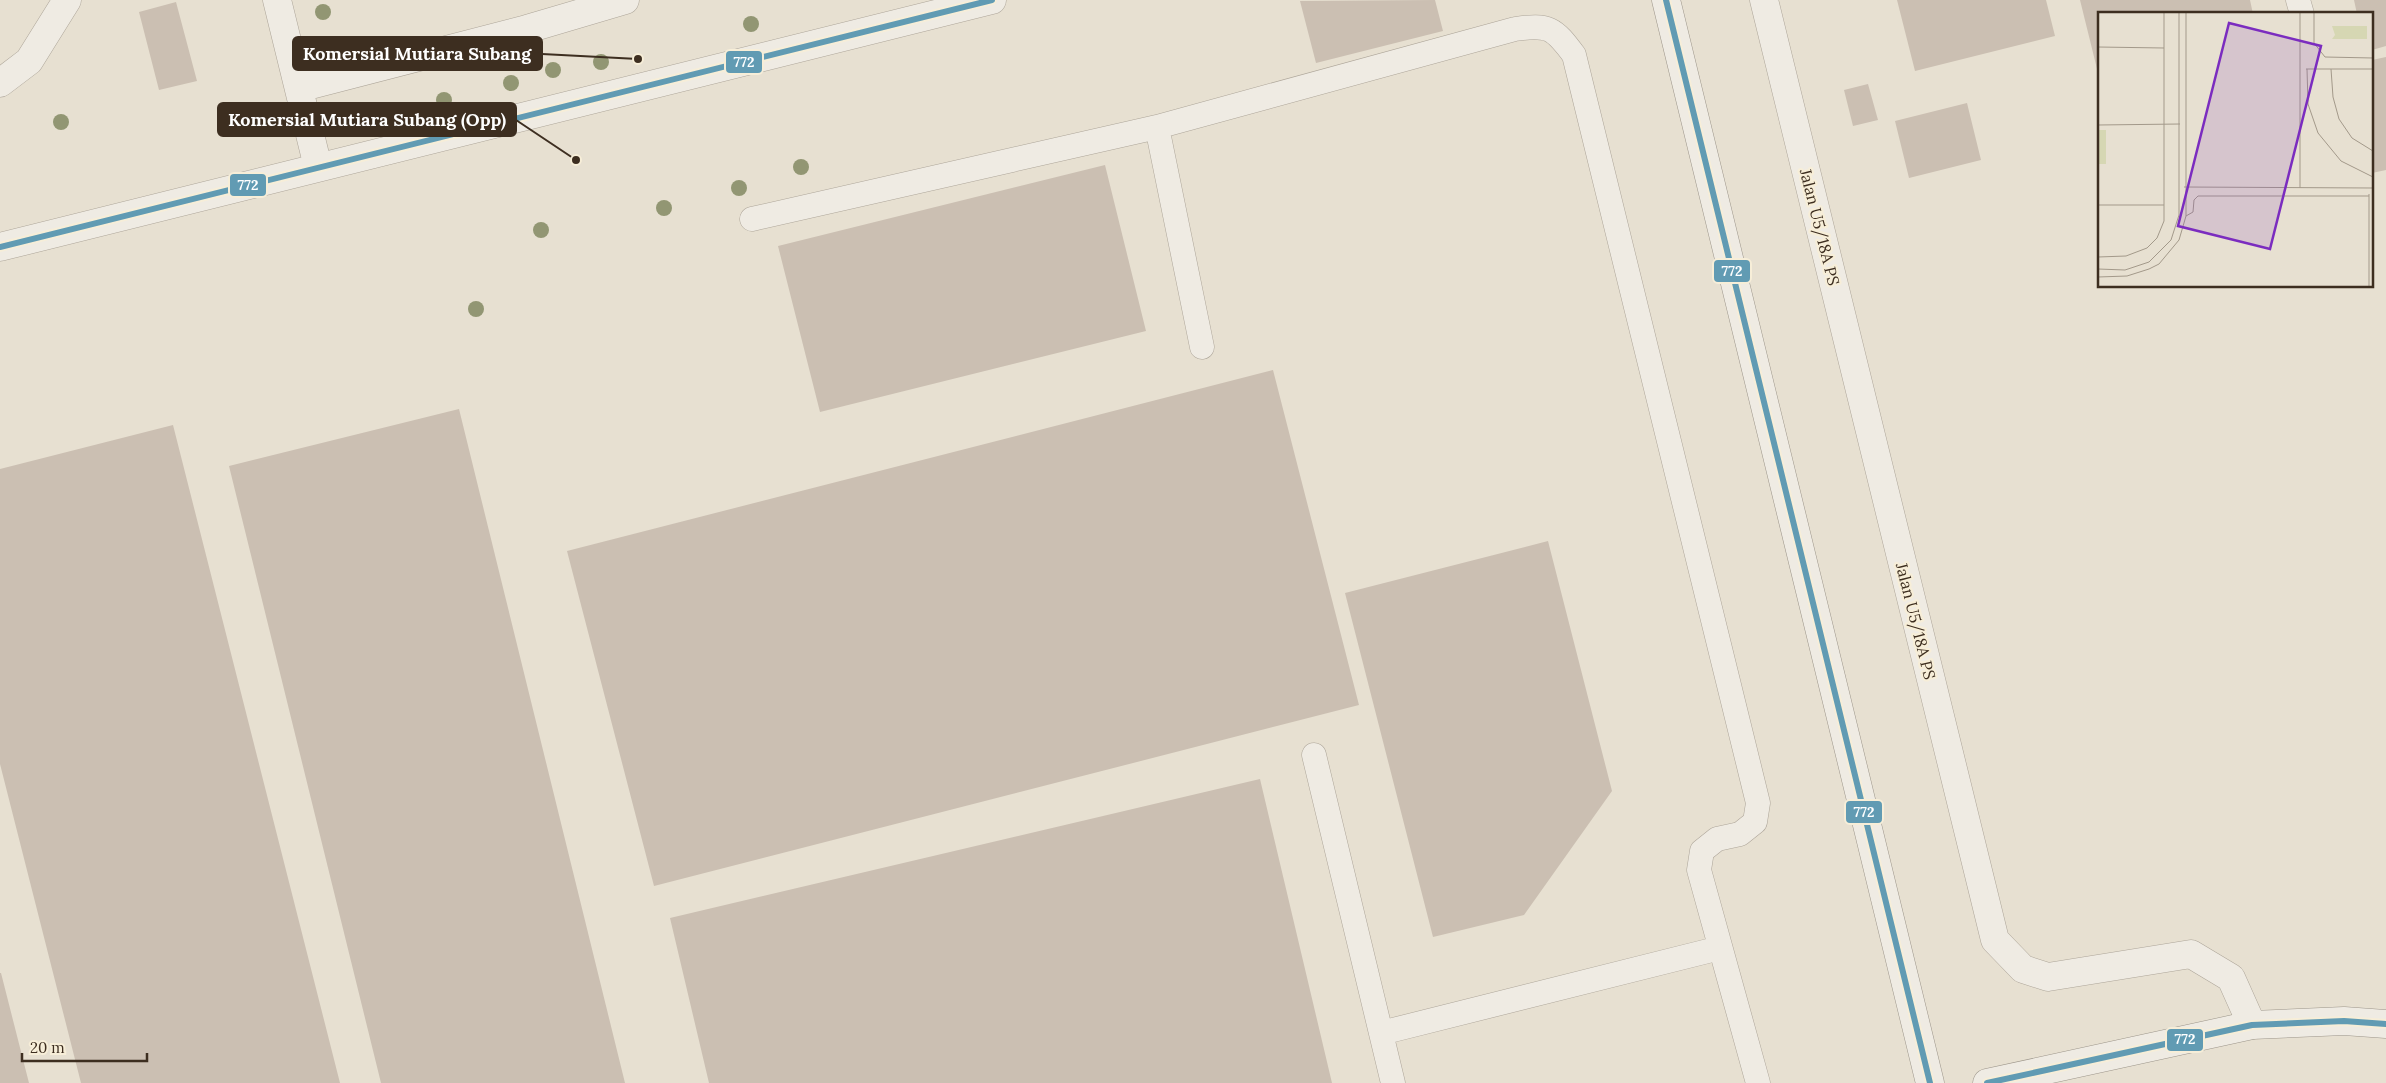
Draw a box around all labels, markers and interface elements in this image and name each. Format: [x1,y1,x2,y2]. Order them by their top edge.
inset map [2098,12,2374,288]
callout: Komersial Mutiara Subang [293,37,542,70]
text: Komersial Mutiara Subang [303,42,532,65]
line badge: 772 [725,50,763,74]
text: 772 [734,53,754,71]
callout: Komersial Mutiara Subang (Opp) [218,103,516,136]
text: Komersial Mutiara Subang (Opp) [228,108,506,131]
street label: Jalan U5/18A PS [1795,166,1844,288]
line badge: 772 [229,173,267,197]
text: 772 [238,176,258,194]
line badge: 772 [1713,259,1751,283]
text: 772 [1722,262,1742,280]
street label: Jalan U5/18A PS [1891,560,1940,682]
line badge: 772 [1845,800,1883,824]
text: 772 [1854,803,1874,821]
line badge: 772 [2166,1028,2204,1052]
scale bar [22,1030,148,1062]
text: 772 [2175,1030,2195,1048]
text: 20 m [30,1038,65,1057]

